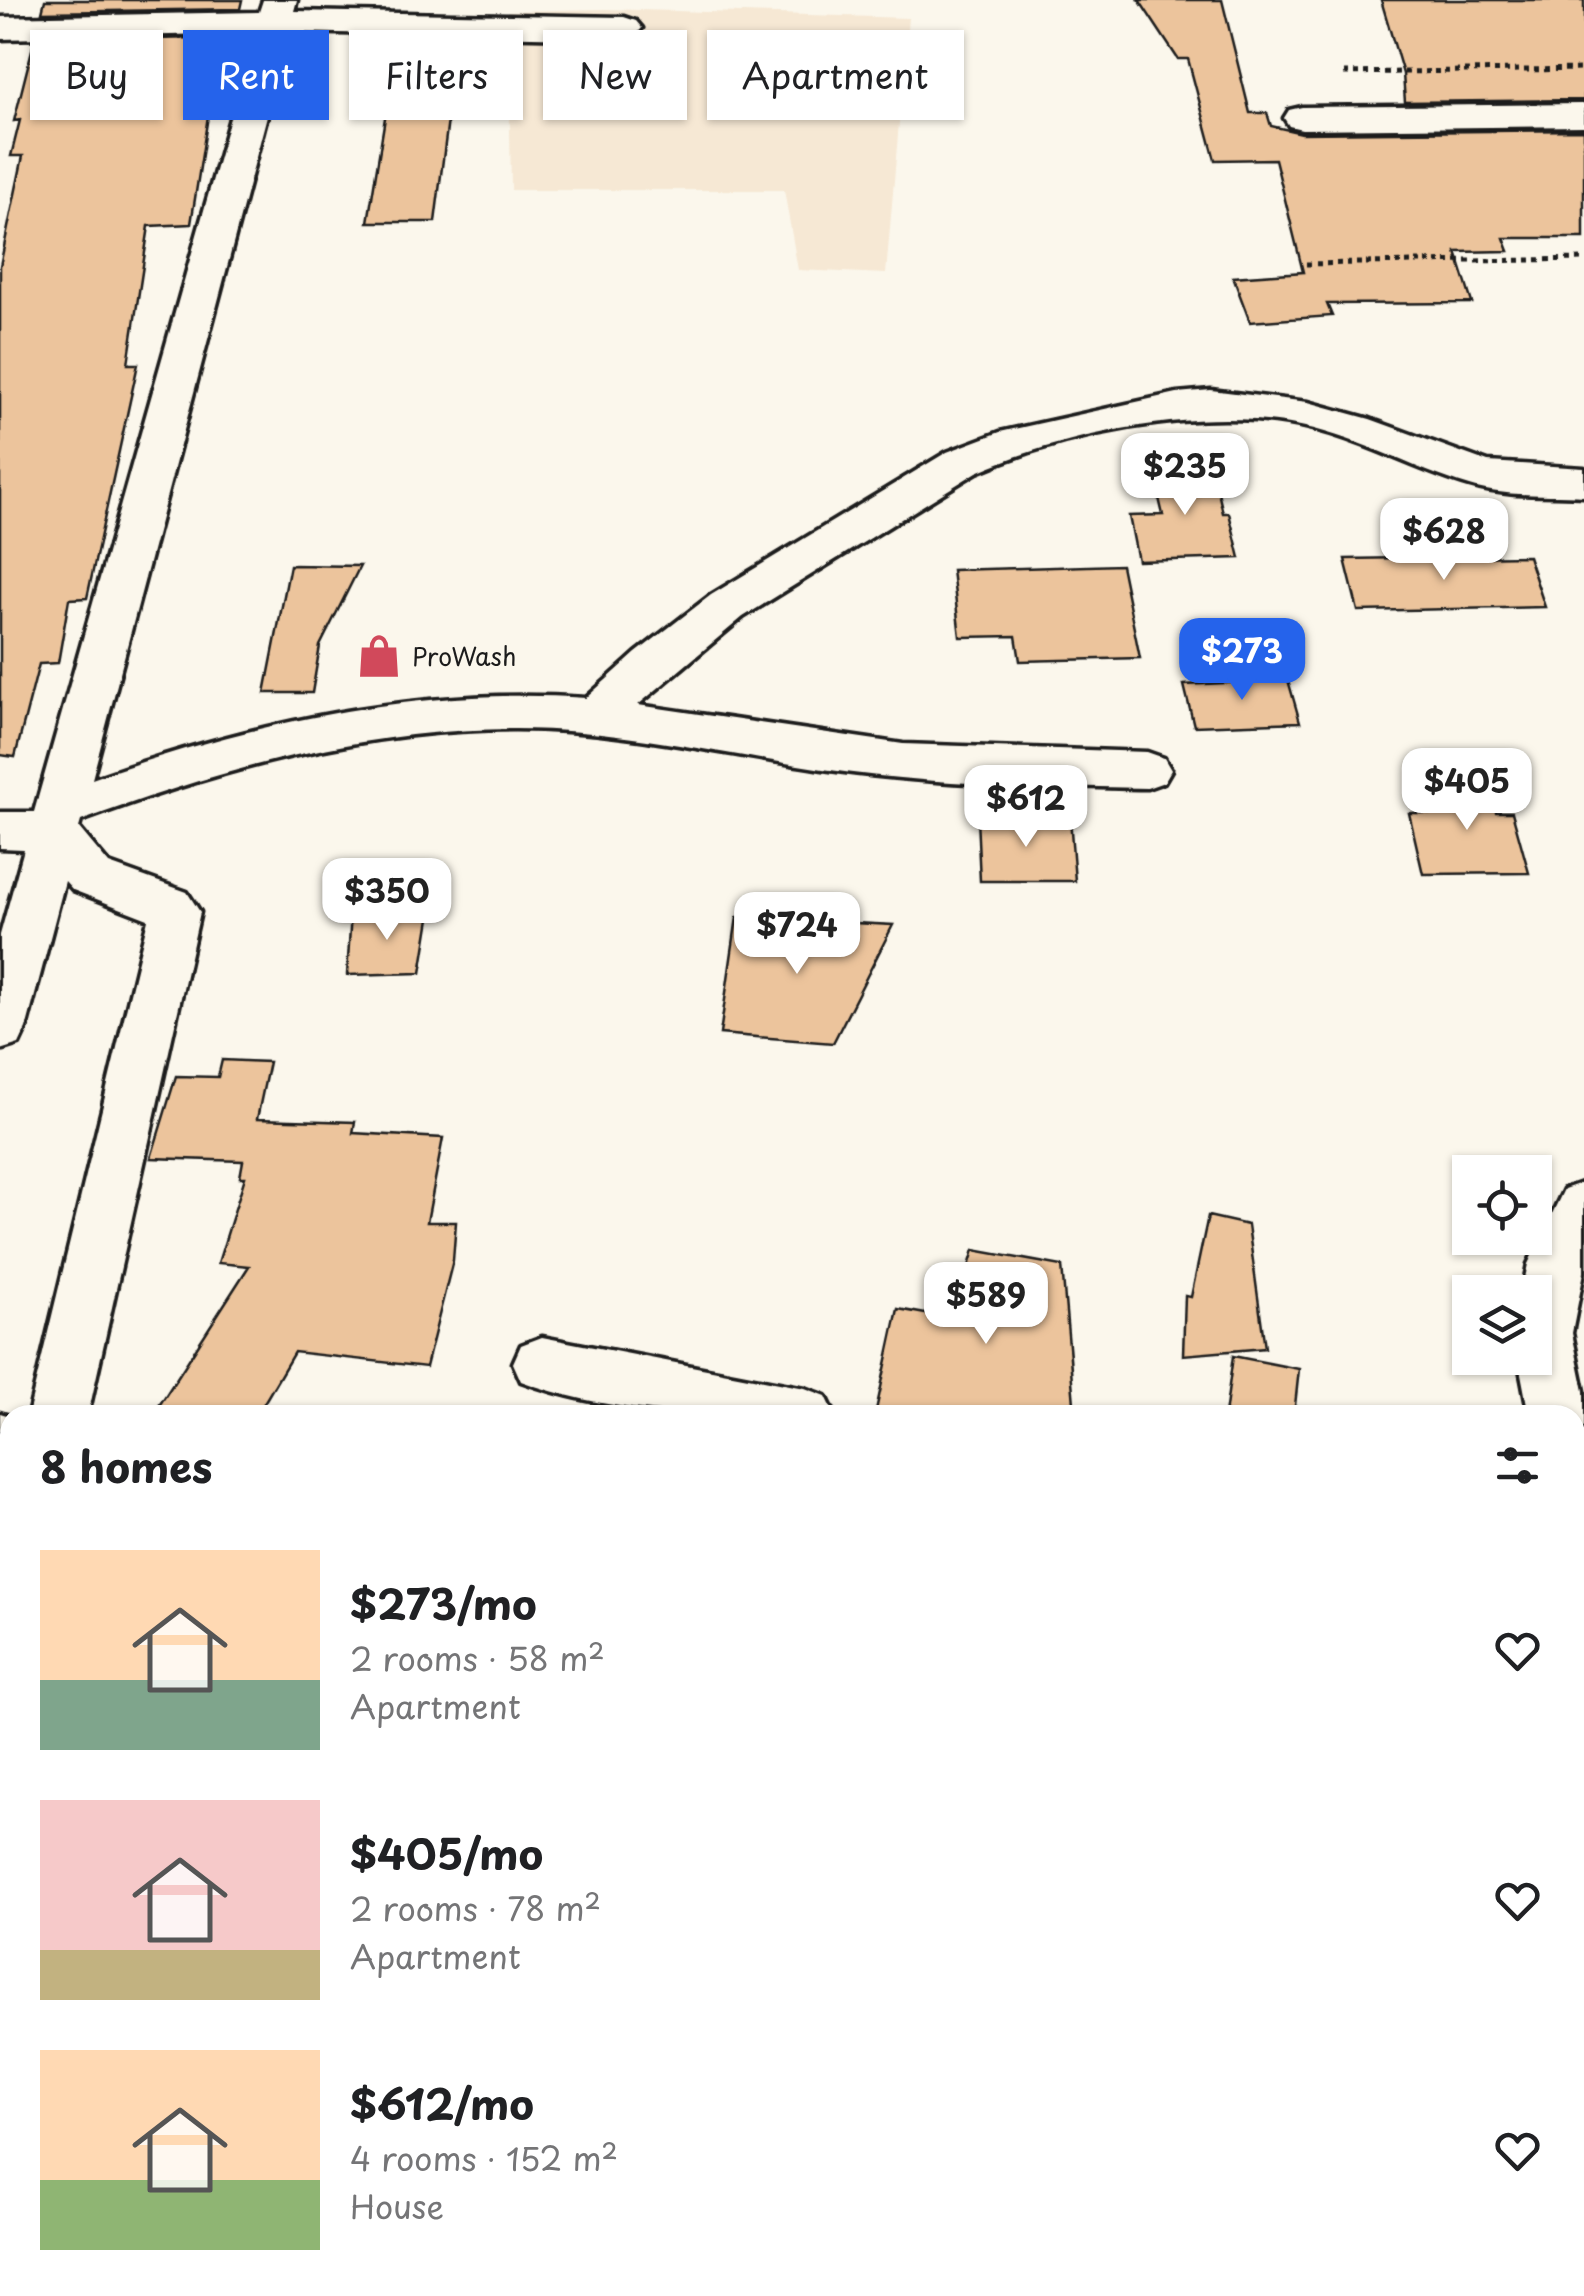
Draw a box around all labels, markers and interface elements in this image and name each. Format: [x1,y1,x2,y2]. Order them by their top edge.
chip: Buy [30,30,163,120]
chip: Rent [183,30,329,120]
chip: Filters [349,30,523,120]
chip: New [543,30,687,120]
chip: Apartment [707,30,964,120]
pin: $235 [1126,433,1244,518]
text: $235 [1143,441,1227,489]
pin: $628 [1385,498,1503,583]
text: $628 [1402,506,1486,554]
pin: $273 [1183,618,1301,703]
text: $273 [1201,626,1283,674]
shop icon: ProWash [355,632,403,680]
place label: ProWash [412,637,516,675]
pin: $405 [1408,748,1526,833]
text: $405 [1424,756,1510,804]
pin: $612 [967,765,1085,850]
text: $612 [986,773,1066,821]
pin: $350 [328,858,446,943]
text: $350 [344,866,430,914]
pin: $724 [738,892,856,977]
text: $724 [756,900,838,948]
map controls [1452,1155,1552,1375]
button: locate [1452,1155,1552,1255]
pin: $589 [927,1262,1045,1347]
text: $589 [946,1270,1026,1318]
button: layers [1452,1275,1552,1375]
text: 8 homes [40,1434,213,1497]
icon: filters [1490,1438,1545,1493]
text: $273/mo [350,1571,537,1634]
icon: home [120,1590,240,1710]
icon: heart [1490,1623,1545,1678]
text: 2 rooms · 58 m² [350,1634,605,1682]
text: Apartment [350,1682,521,1730]
text: $405/mo [350,1821,543,1884]
icon: home [120,1840,240,1960]
icon: heart [1490,1873,1545,1928]
text: 2 rooms · 78 m² [350,1884,601,1932]
text: Apartment [350,1932,521,1980]
text: $612/mo [350,2071,534,2134]
icon: home [120,2090,240,2210]
icon: heart [1490,2123,1545,2178]
text: 4 rooms · 152 m² [350,2134,618,2182]
text: House [350,2182,444,2230]

